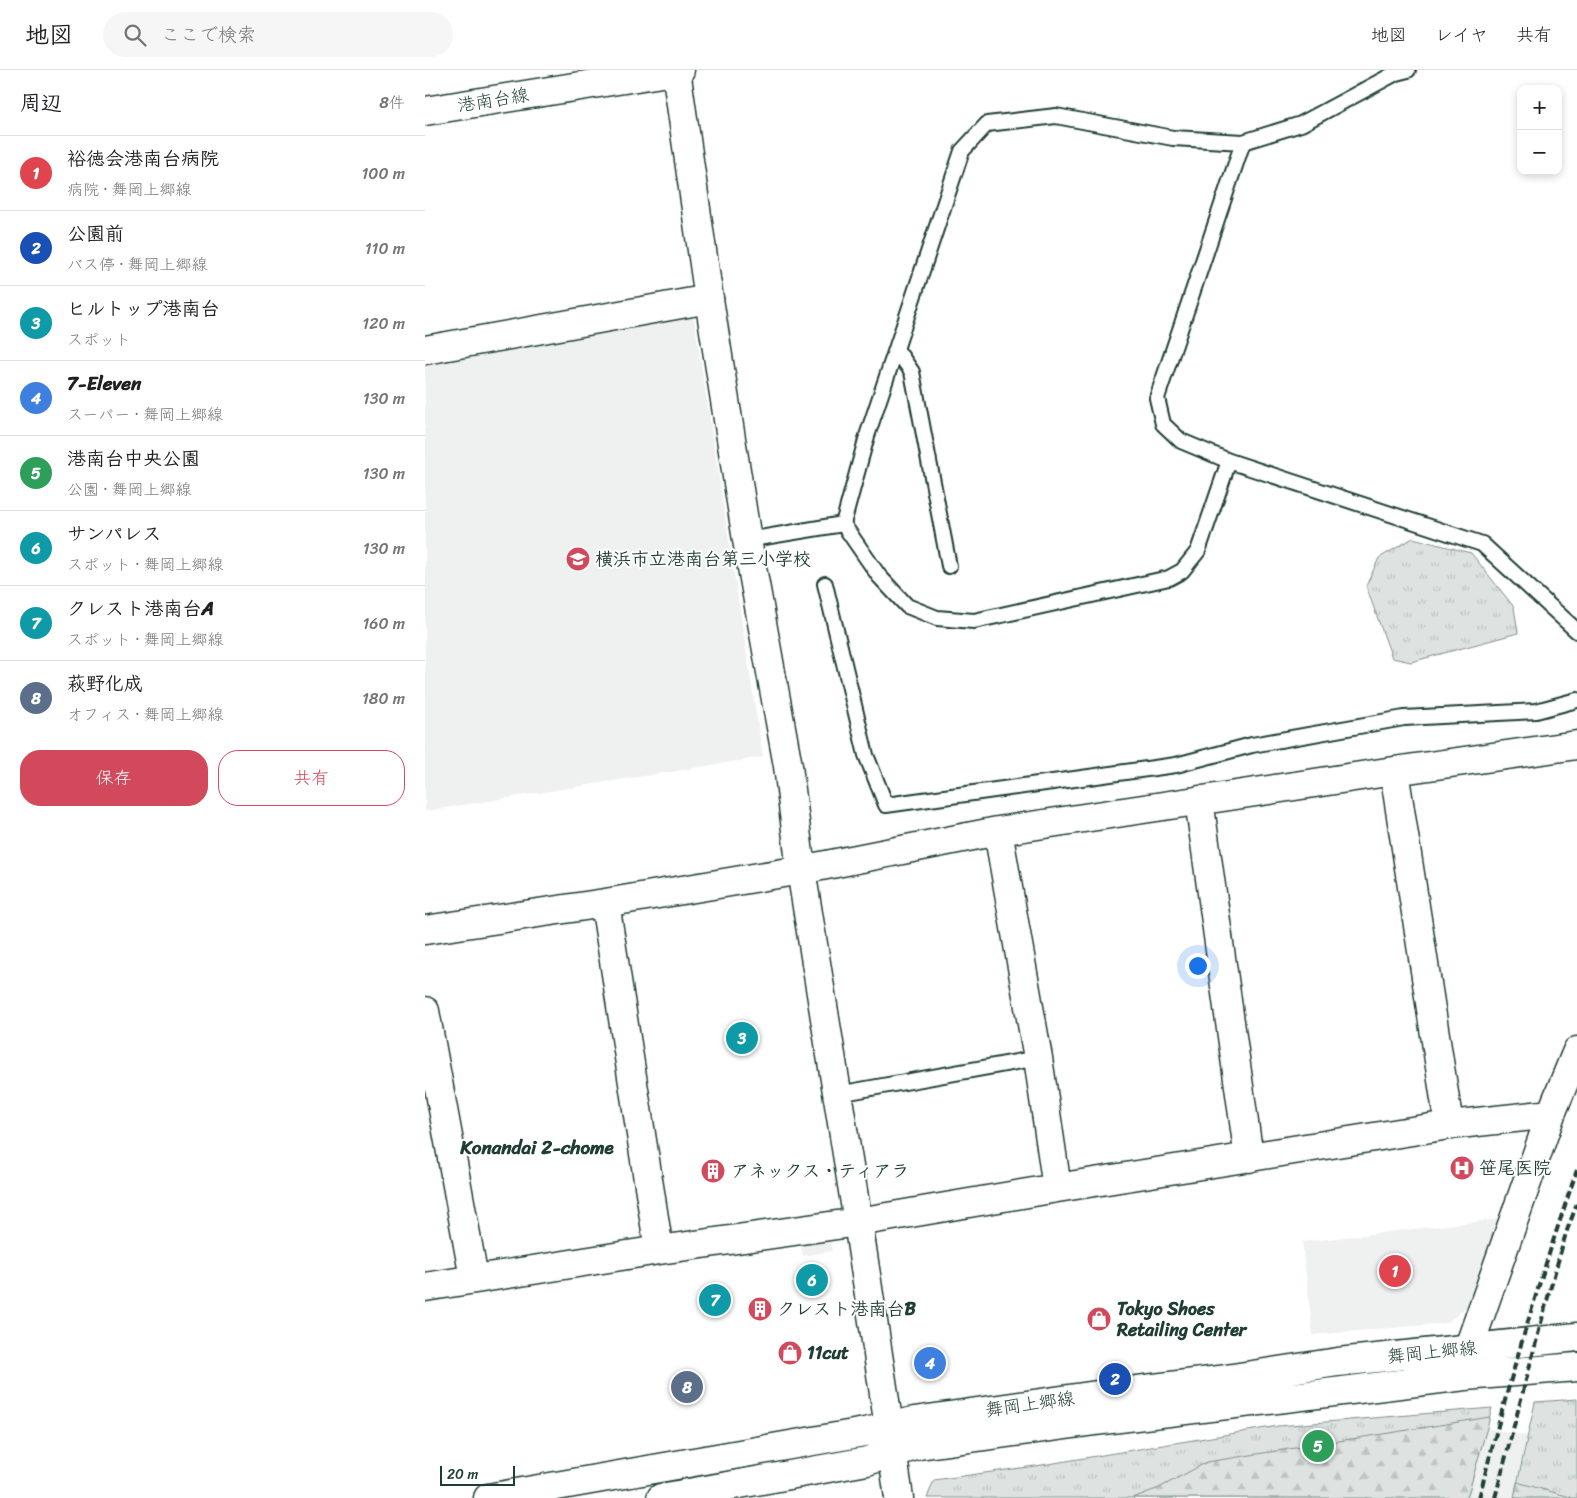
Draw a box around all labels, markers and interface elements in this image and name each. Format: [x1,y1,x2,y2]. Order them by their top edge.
search box [103,12,453,57]
text: 地図 [25,14,73,56]
text: ここで検索 [161,18,256,51]
text: 地図 [1371,19,1407,51]
text: レイヤ [1435,19,1488,51]
text: 共有 [1516,19,1552,51]
icon: search [121,21,149,49]
street label: 港南台線 [455,79,531,121]
text: 周辺 [20,84,62,122]
map controls [1517,85,1562,175]
button: + [1517,85,1562,130]
text: 8件 [379,88,405,117]
button: − [1517,130,1562,175]
text: 裕徳会港南台病院 [67,142,219,175]
text: 1 [33,159,39,188]
text: 100 m [361,159,405,188]
text: 病院 · 舞岡上郷線 [67,175,192,204]
text: 公園前 [67,217,124,250]
text: 2 [31,234,41,263]
text: 110 m [365,234,405,263]
text: バス停 · 舞岡上郷線 [67,250,208,279]
text: ヒルトップ港南台 [67,292,219,325]
text: 3 [32,309,40,338]
text: 120 m [362,309,405,338]
text: スポット [67,325,131,354]
text: 7-Eleven [67,367,141,400]
text: 4 [31,384,41,413]
text: 130 m [363,384,405,413]
text: スーパー · 舞岡上郷線 [67,400,223,429]
text: 港南台中央公園 [67,442,200,475]
text: 5 [31,459,41,488]
text: 130 m [363,459,405,488]
text: 公園 · 舞岡上郷線 [67,475,192,504]
text: サンパレス [67,517,161,550]
text: 6 [31,534,41,563]
text: 130 m [363,534,405,563]
place label: 横浜市立港南台第三小学校 [595,543,811,575]
school or university icon: 横浜市立港南台第三小学校 [565,546,591,572]
text: スポット · 舞岡上郷線 [67,550,224,579]
text: クレスト港南台A [67,592,214,625]
text: 7 [31,609,41,638]
text: 160 m [362,609,405,638]
text: スポット · 舞岡上郷線 [67,625,224,654]
text: 萩野化成 [67,667,143,700]
text: 8 [31,684,41,713]
text: 180 m [362,684,405,713]
text: オフィス · 舞岡上郷線 [67,700,224,729]
button: 保存 [20,750,208,806]
button: 共有 [218,750,405,806]
your location [1185,953,1211,979]
pin: 3 [726,1019,758,1057]
district label: Konandai 2-chome [459,1131,615,1164]
place label: 笹尾医院 [1479,1152,1551,1184]
place label: アネックス・ティアラ [731,1155,909,1187]
hospital icon: 笹尾医院 [1449,1155,1475,1181]
building icon: アネックス・ティアラ [700,1158,726,1184]
pin: 1 [1379,1252,1411,1290]
pin: 6 [796,1261,828,1299]
pin: 7 [699,1281,731,1319]
place label: クレスト港南台B [777,1293,916,1325]
place label: Tokyo Shoes Retailing Center [1116,1293,1248,1346]
building icon: クレスト港南台B [747,1296,773,1322]
shop icon: Tokyo Shoes Retailing Center [1086,1306,1112,1332]
street label: 舞岡上郷線 [1386,1331,1478,1373]
place label: 11cut [807,1337,849,1369]
shop icon: 11cut [777,1340,803,1366]
pin: 4 [914,1344,946,1382]
pin: 2 [1099,1360,1131,1398]
pin: 8 [671,1368,703,1406]
street label: 舞岡上郷線 [983,1382,1077,1426]
pin: 5 [1302,1427,1334,1465]
text: 20 m [447,1462,478,1487]
scale bar [440,1463,515,1486]

